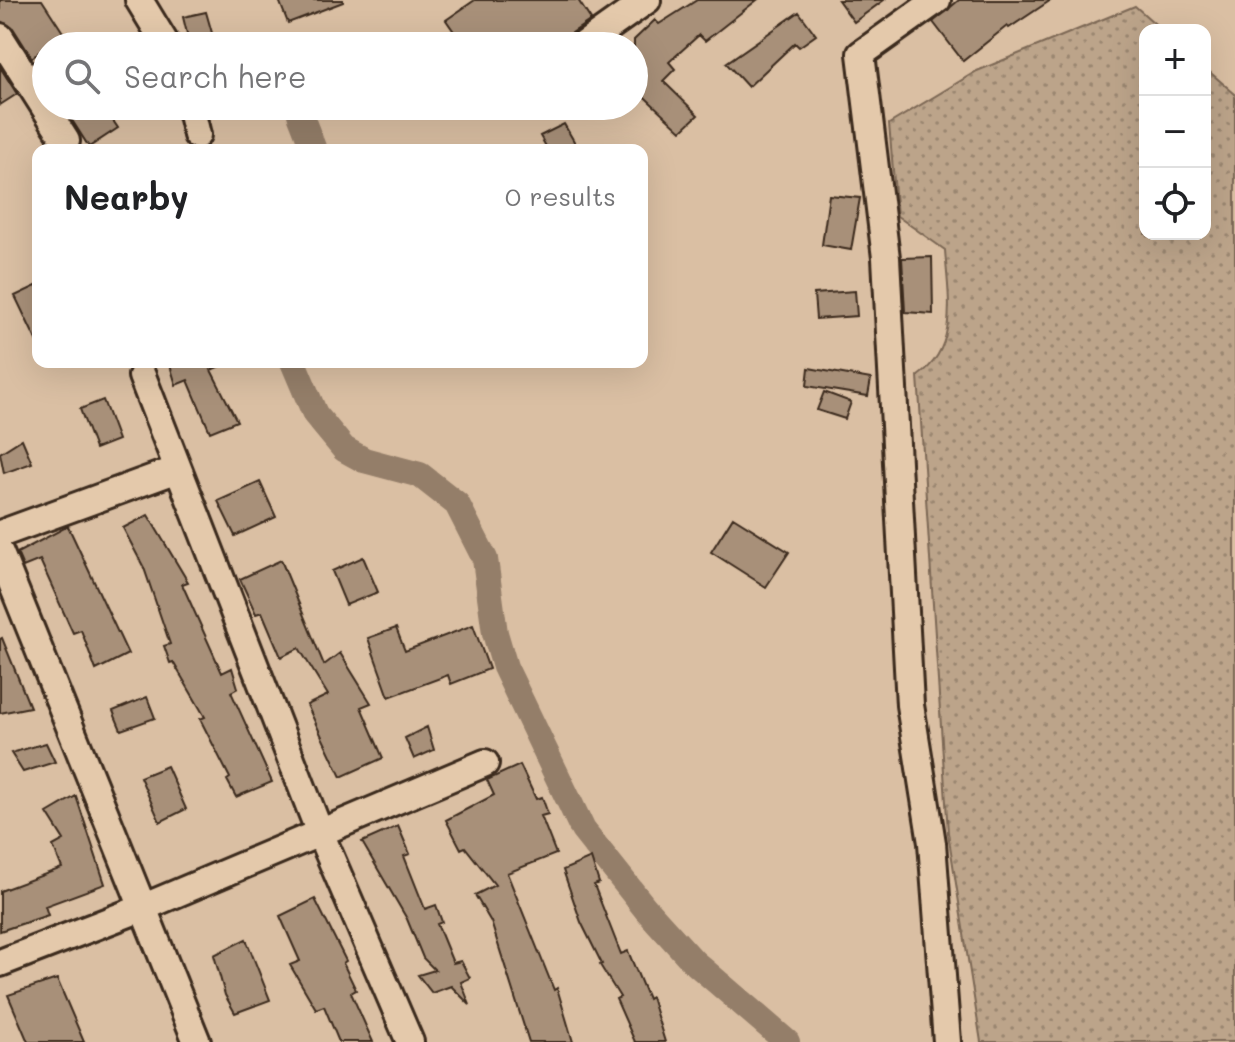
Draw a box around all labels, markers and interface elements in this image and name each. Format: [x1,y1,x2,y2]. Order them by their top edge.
map controls [1139,24,1211,240]
button: + [1139,24,1211,96]
search box [32,32,648,120]
icon: search [60,54,104,98]
text: Search here [124,56,307,96]
button: − [1139,96,1211,168]
button: locate [1139,168,1211,240]
text: Nearby [64,174,189,219]
text: 0 results [505,179,616,213]

